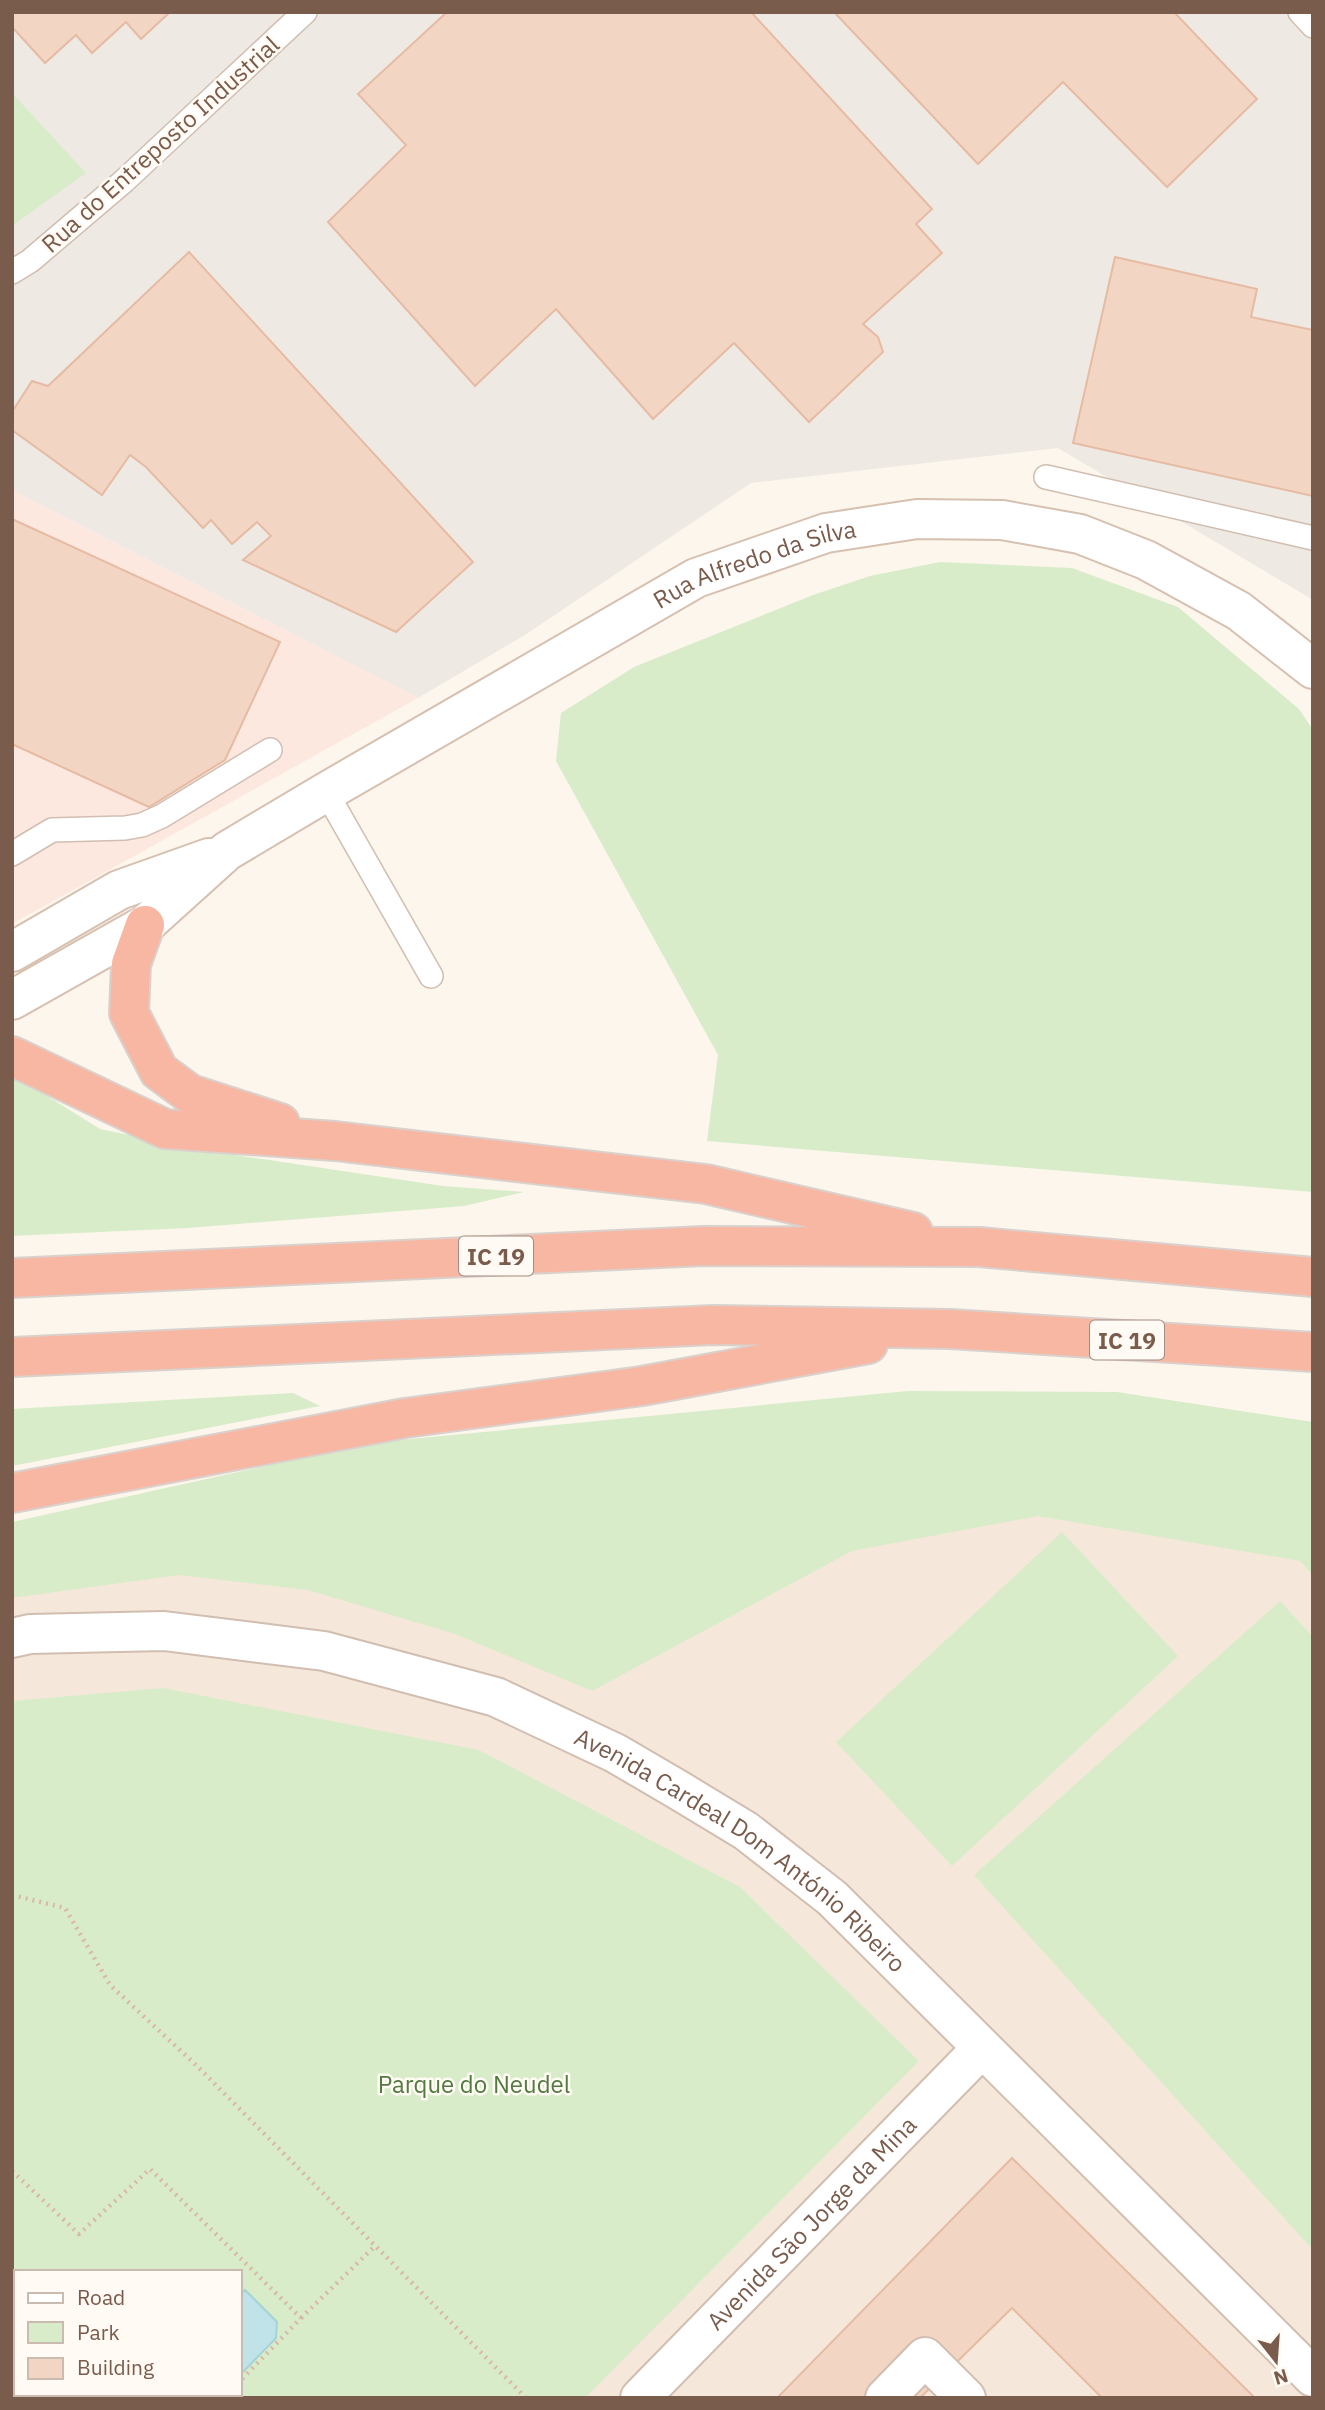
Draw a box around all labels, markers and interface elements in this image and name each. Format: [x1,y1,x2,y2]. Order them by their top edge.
street label: Rua do Entreposto Industrial [34,29,286,259]
street label: Rua Alfredo da Silva [647,513,858,616]
road number: IC 19 [459,1236,533,1275]
road number: IC 19 [1090,1320,1164,1359]
street label: Avenida Cardeal Dom António Ribeiro [570,1720,913,1979]
park label: Parque do Neudel [378,2068,570,2100]
street label: Avenida São Jorge da Mina [699,2109,923,2337]
legend [14,2270,242,2396]
text: Road [77,2283,125,2311]
text: Park [77,2318,120,2346]
north arrow [1241,2326,1311,2396]
text: Building [77,2353,154,2381]
text: N [1271,2364,1291,2391]

